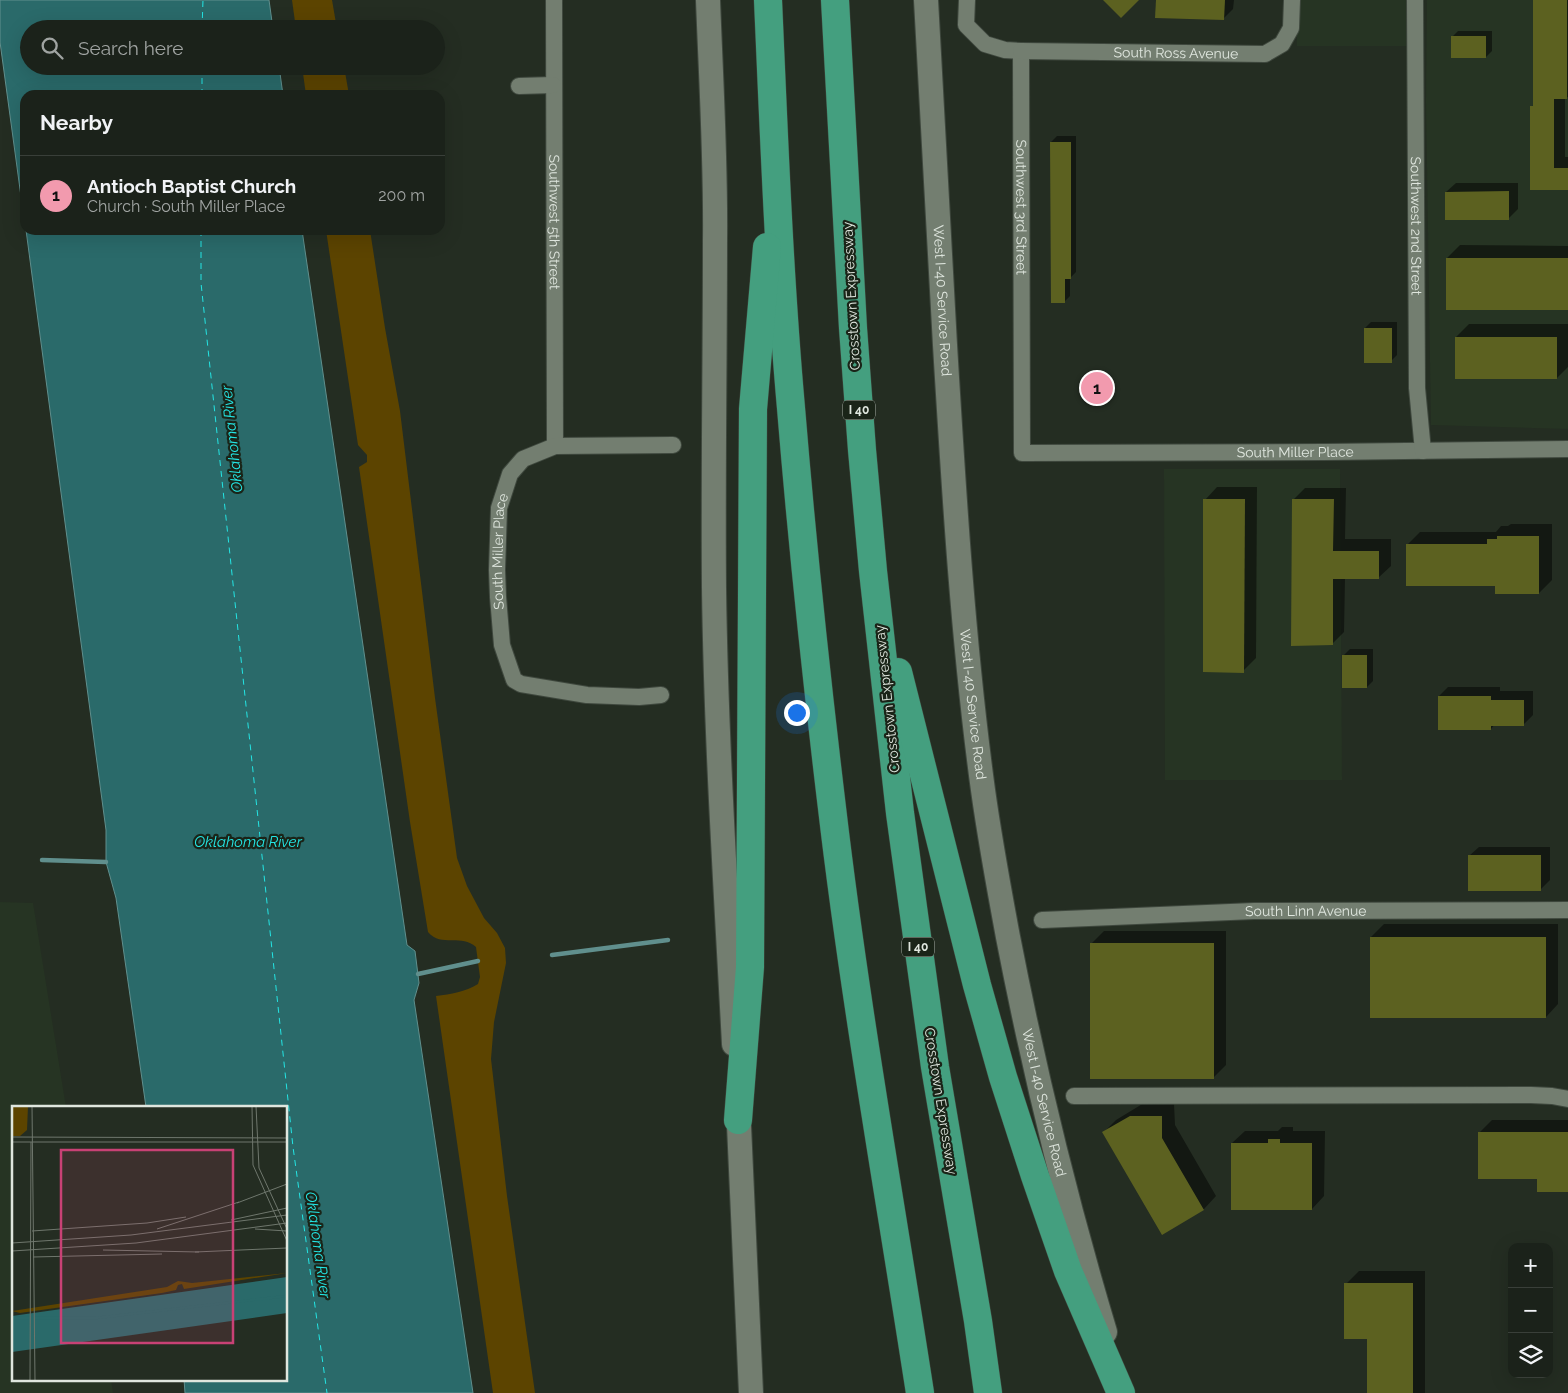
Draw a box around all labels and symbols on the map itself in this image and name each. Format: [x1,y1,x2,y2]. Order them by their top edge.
street label: South Ross Avenue [1114,44,1238,62]
street label: Southwest 3rd Street [1013,139,1030,275]
street label: Southwest 5th Street [546,154,563,290]
street label: Southwest 2nd Street [1408,157,1425,296]
street label: Crosstown Expressway [839,221,863,371]
street label: West I-40 Service Road [930,225,955,377]
pin: 1 [1081,369,1113,407]
water label: Oklahoma River [217,384,247,493]
road number: I 40 [843,400,875,420]
street label: South Miller Place [1237,444,1354,460]
street label: South Miller Place [489,491,511,610]
street label: Crosstown Expressway [871,624,903,774]
street label: West I-40 Service Road [957,628,990,781]
your location [784,700,810,726]
water label: Oklahoma River [194,833,303,851]
street label: South Linn Avenue [1245,903,1367,919]
road number: I 40 [902,938,934,956]
street label: Crosstown Expressway [921,1026,961,1176]
street label: West I-40 Service Road [1019,1027,1069,1178]
inset map [12,1106,288,1380]
water label: Oklahoma River [302,1190,335,1300]

